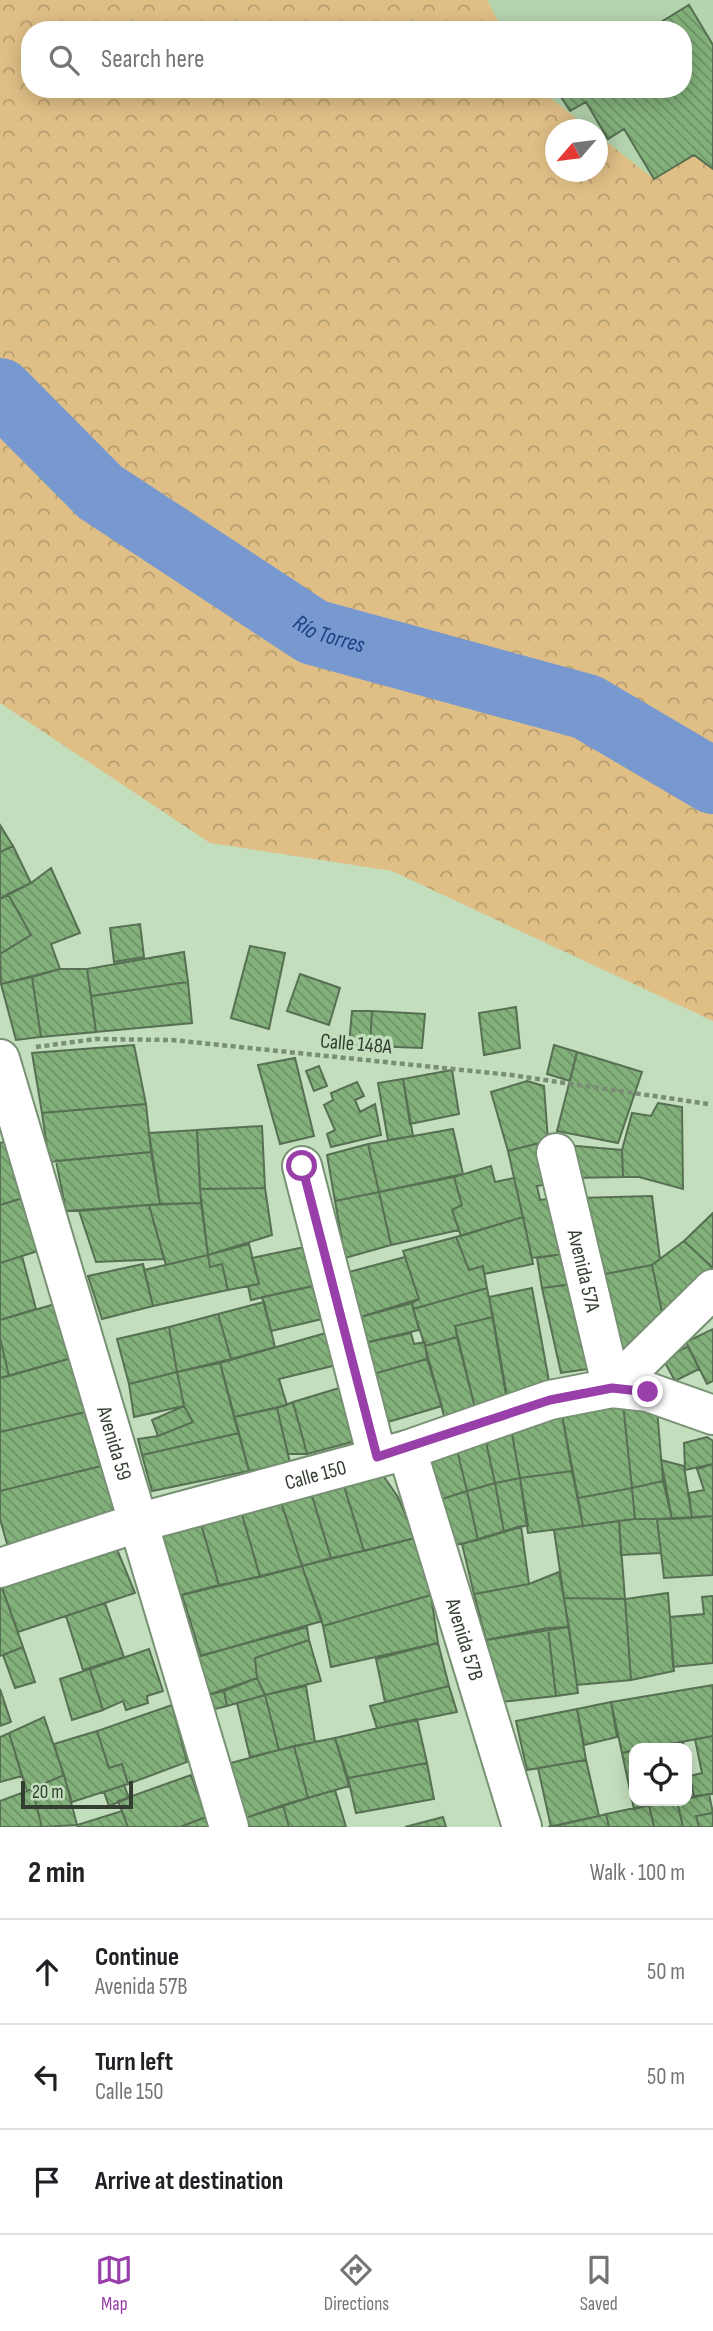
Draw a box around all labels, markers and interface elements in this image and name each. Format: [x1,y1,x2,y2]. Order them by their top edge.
search box [21,21,692,98]
icon: search [45,41,83,79]
text: Search here [101,44,204,75]
north arrow [545,119,608,182]
water label: Río Torres [288,609,368,660]
street label: Calle 148A [319,1028,394,1060]
route start [286,1150,317,1181]
street label: Avenida 57A [562,1226,606,1315]
route end [632,1376,663,1407]
street label: Avenida 59 [91,1402,137,1483]
street label: Calle 150 [282,1455,349,1495]
street label: Avenida 57B [440,1594,489,1683]
map controls [629,1743,692,1806]
button: locate [629,1743,692,1806]
scale bar [21,1778,133,1810]
text: 20 m [32,1781,64,1804]
text: 2 min [28,1855,85,1891]
text: Walk · 100 m [590,1859,685,1887]
text: Continue [95,1942,179,1973]
icon: ahead [28,1953,66,1991]
text: 50 m [647,1958,685,1986]
text: Avenida 57B [95,1973,187,2001]
text: Turn left [95,2047,173,2078]
icon: left [28,2058,66,2096]
text: 50 m [647,2063,685,2091]
text: Calle 150 [95,2078,164,2106]
icon: arrive [28,2163,66,2201]
text: Arrive at destination [95,2166,283,2197]
tab: Map [95,2251,133,2316]
tab: Directions [324,2251,389,2316]
tab: Saved [580,2251,618,2316]

